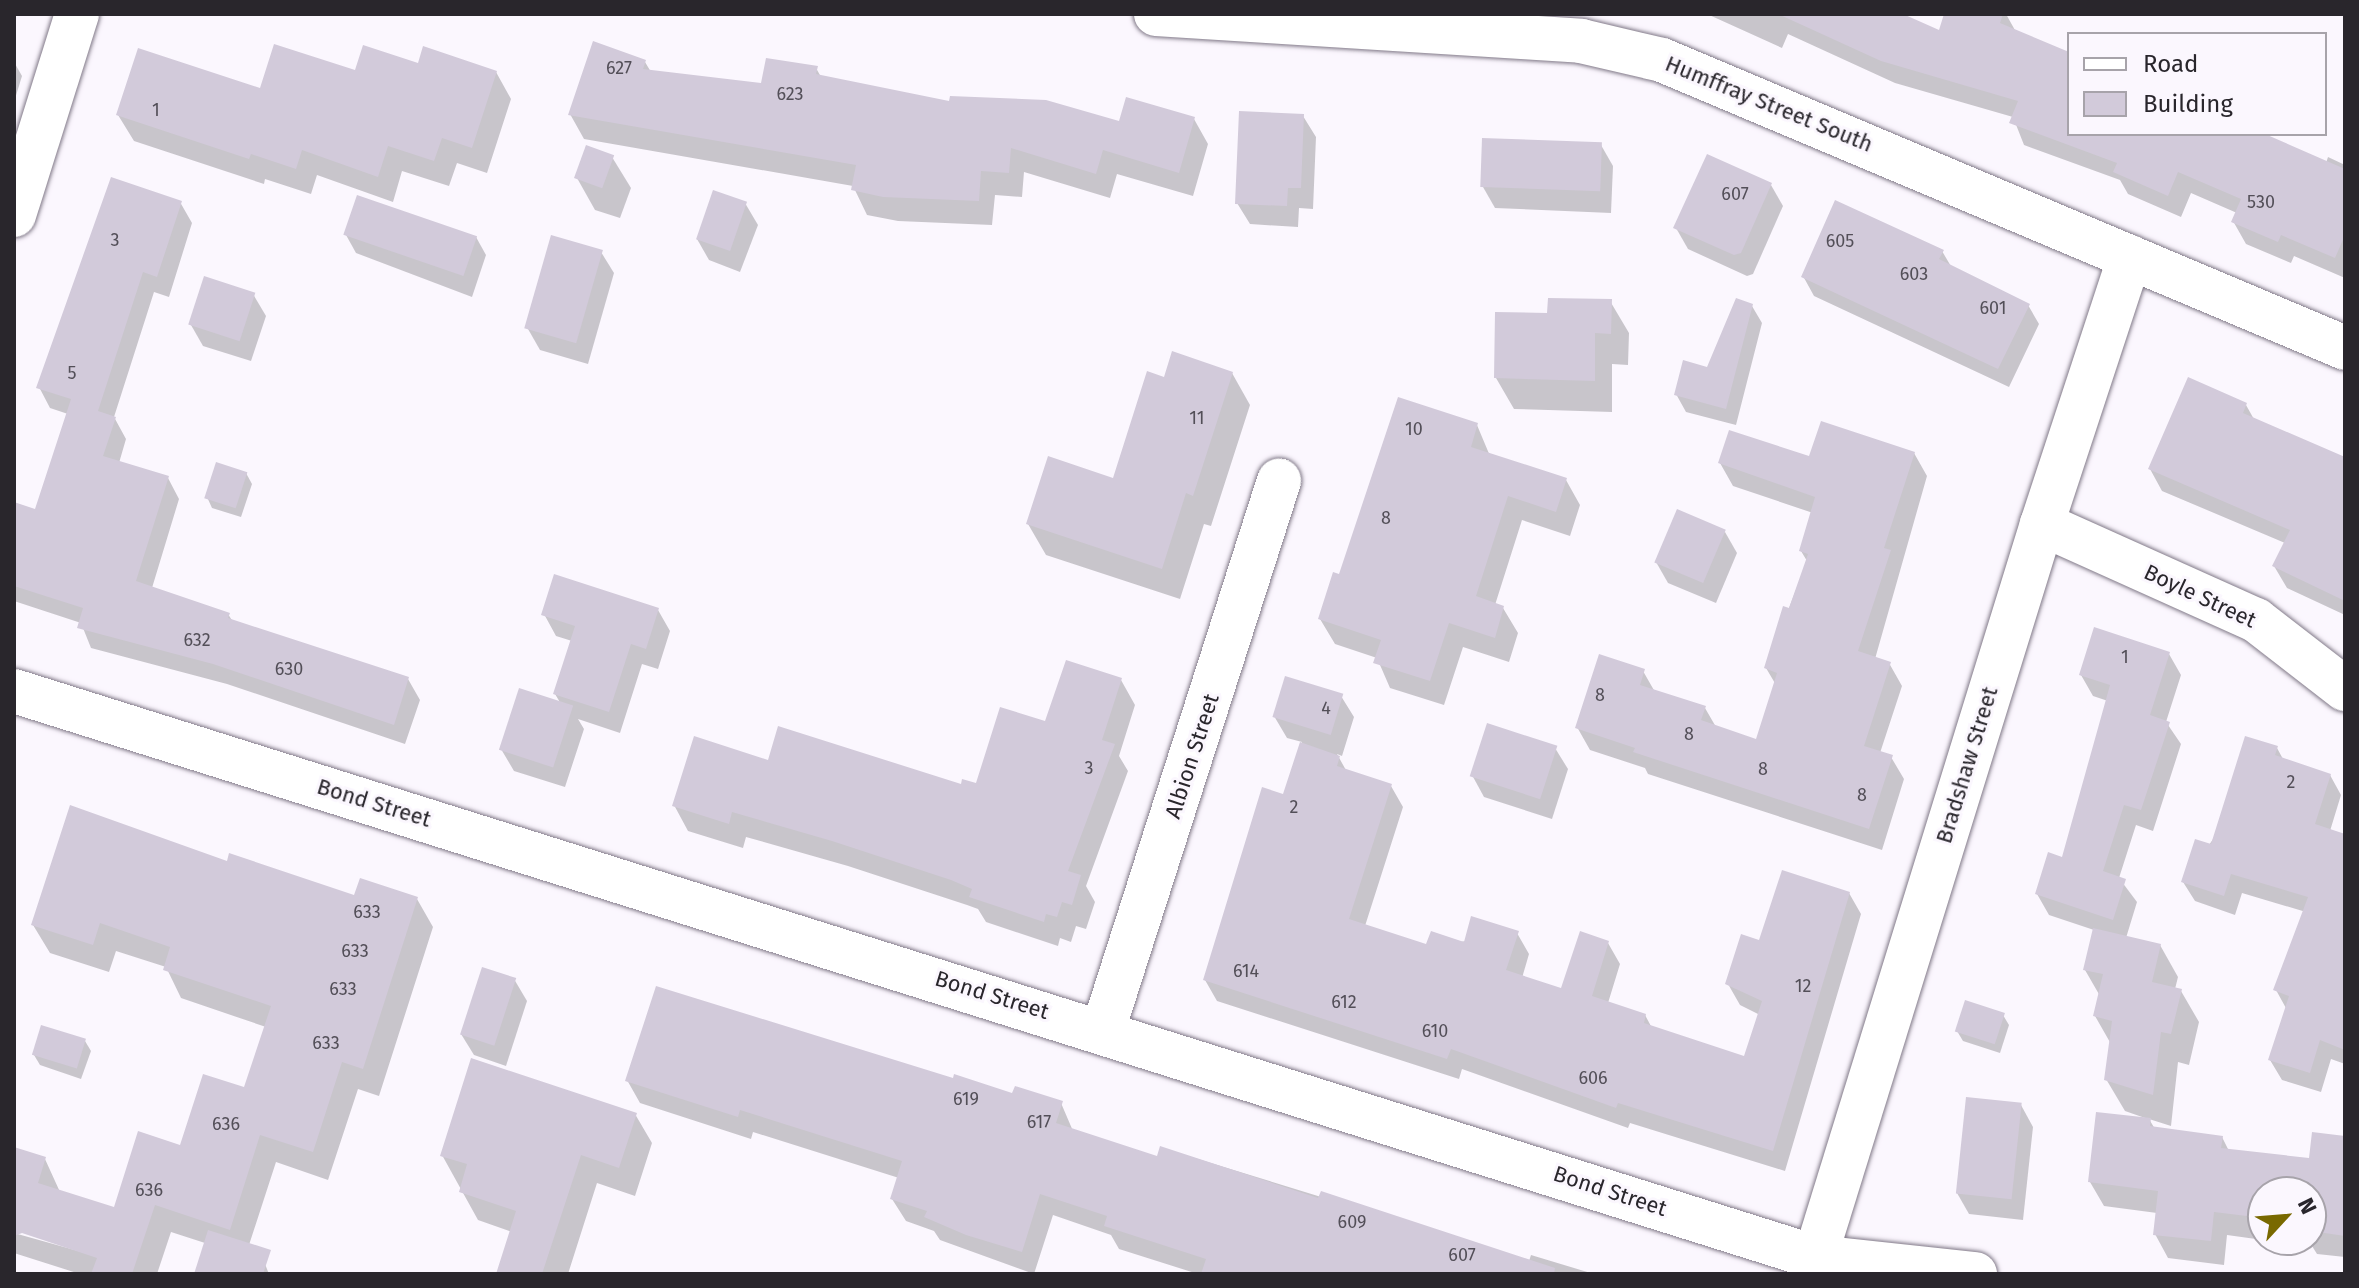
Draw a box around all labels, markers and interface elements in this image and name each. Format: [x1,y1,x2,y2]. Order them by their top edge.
legend [2067,32,2327,136]
street label: Humffray Street South [1661,50,1877,158]
text: Road [2143,50,2198,78]
house number: 627 [606,57,632,79]
house number: 623 [776,83,804,105]
text: Building [2143,90,2233,118]
house number: 1 [152,99,160,121]
house number: 607 [1721,183,1749,205]
house number: 530 [2247,191,2275,213]
house number: 3 [111,229,119,251]
house number: 605 [1826,230,1854,252]
house number: 603 [1900,263,1928,285]
house number: 601 [1980,297,2006,319]
house number: 5 [67,362,77,384]
house number: 11 [1189,407,1205,429]
house number: 10 [1405,418,1423,440]
house number: 8 [1381,507,1391,529]
street label: Boyle Street [2140,559,2260,633]
house number: 632 [183,629,211,651]
house number: 1 [2121,646,2129,668]
house number: 630 [275,658,303,680]
street label: Bradshaw Street [1931,683,2003,847]
house number: 8 [1595,684,1605,706]
street label: Albion Street [1159,690,1225,822]
house number: 4 [1321,697,1331,719]
house number: 8 [1684,723,1694,745]
house number: 3 [1085,757,1093,779]
house number: 8 [1758,758,1768,780]
house number: 2 [2287,771,2295,793]
street label: Bond Street [314,773,434,833]
house number: 8 [1857,784,1867,806]
house number: 2 [1290,796,1298,818]
house number: 633 [353,901,381,923]
house number: 633 [341,940,369,962]
house number: 614 [1233,960,1259,982]
street label: Bond Street [932,965,1052,1025]
house number: 12 [1795,975,1811,997]
house number: 633 [329,978,357,1000]
house number: 612 [1331,991,1357,1013]
house number: 610 [1422,1020,1448,1042]
house number: 633 [312,1032,340,1054]
house number: 606 [1578,1067,1608,1089]
house number: 619 [953,1088,979,1110]
house number: 617 [1027,1111,1051,1133]
house number: 636 [212,1113,240,1135]
street label: Bond Street [1550,1160,1670,1222]
north arrow [2247,1176,2327,1256]
house number: 636 [135,1179,163,1201]
text: N [2292,1194,2323,1219]
house number: 609 [1338,1211,1366,1233]
house number: 607 [1448,1244,1476,1266]

